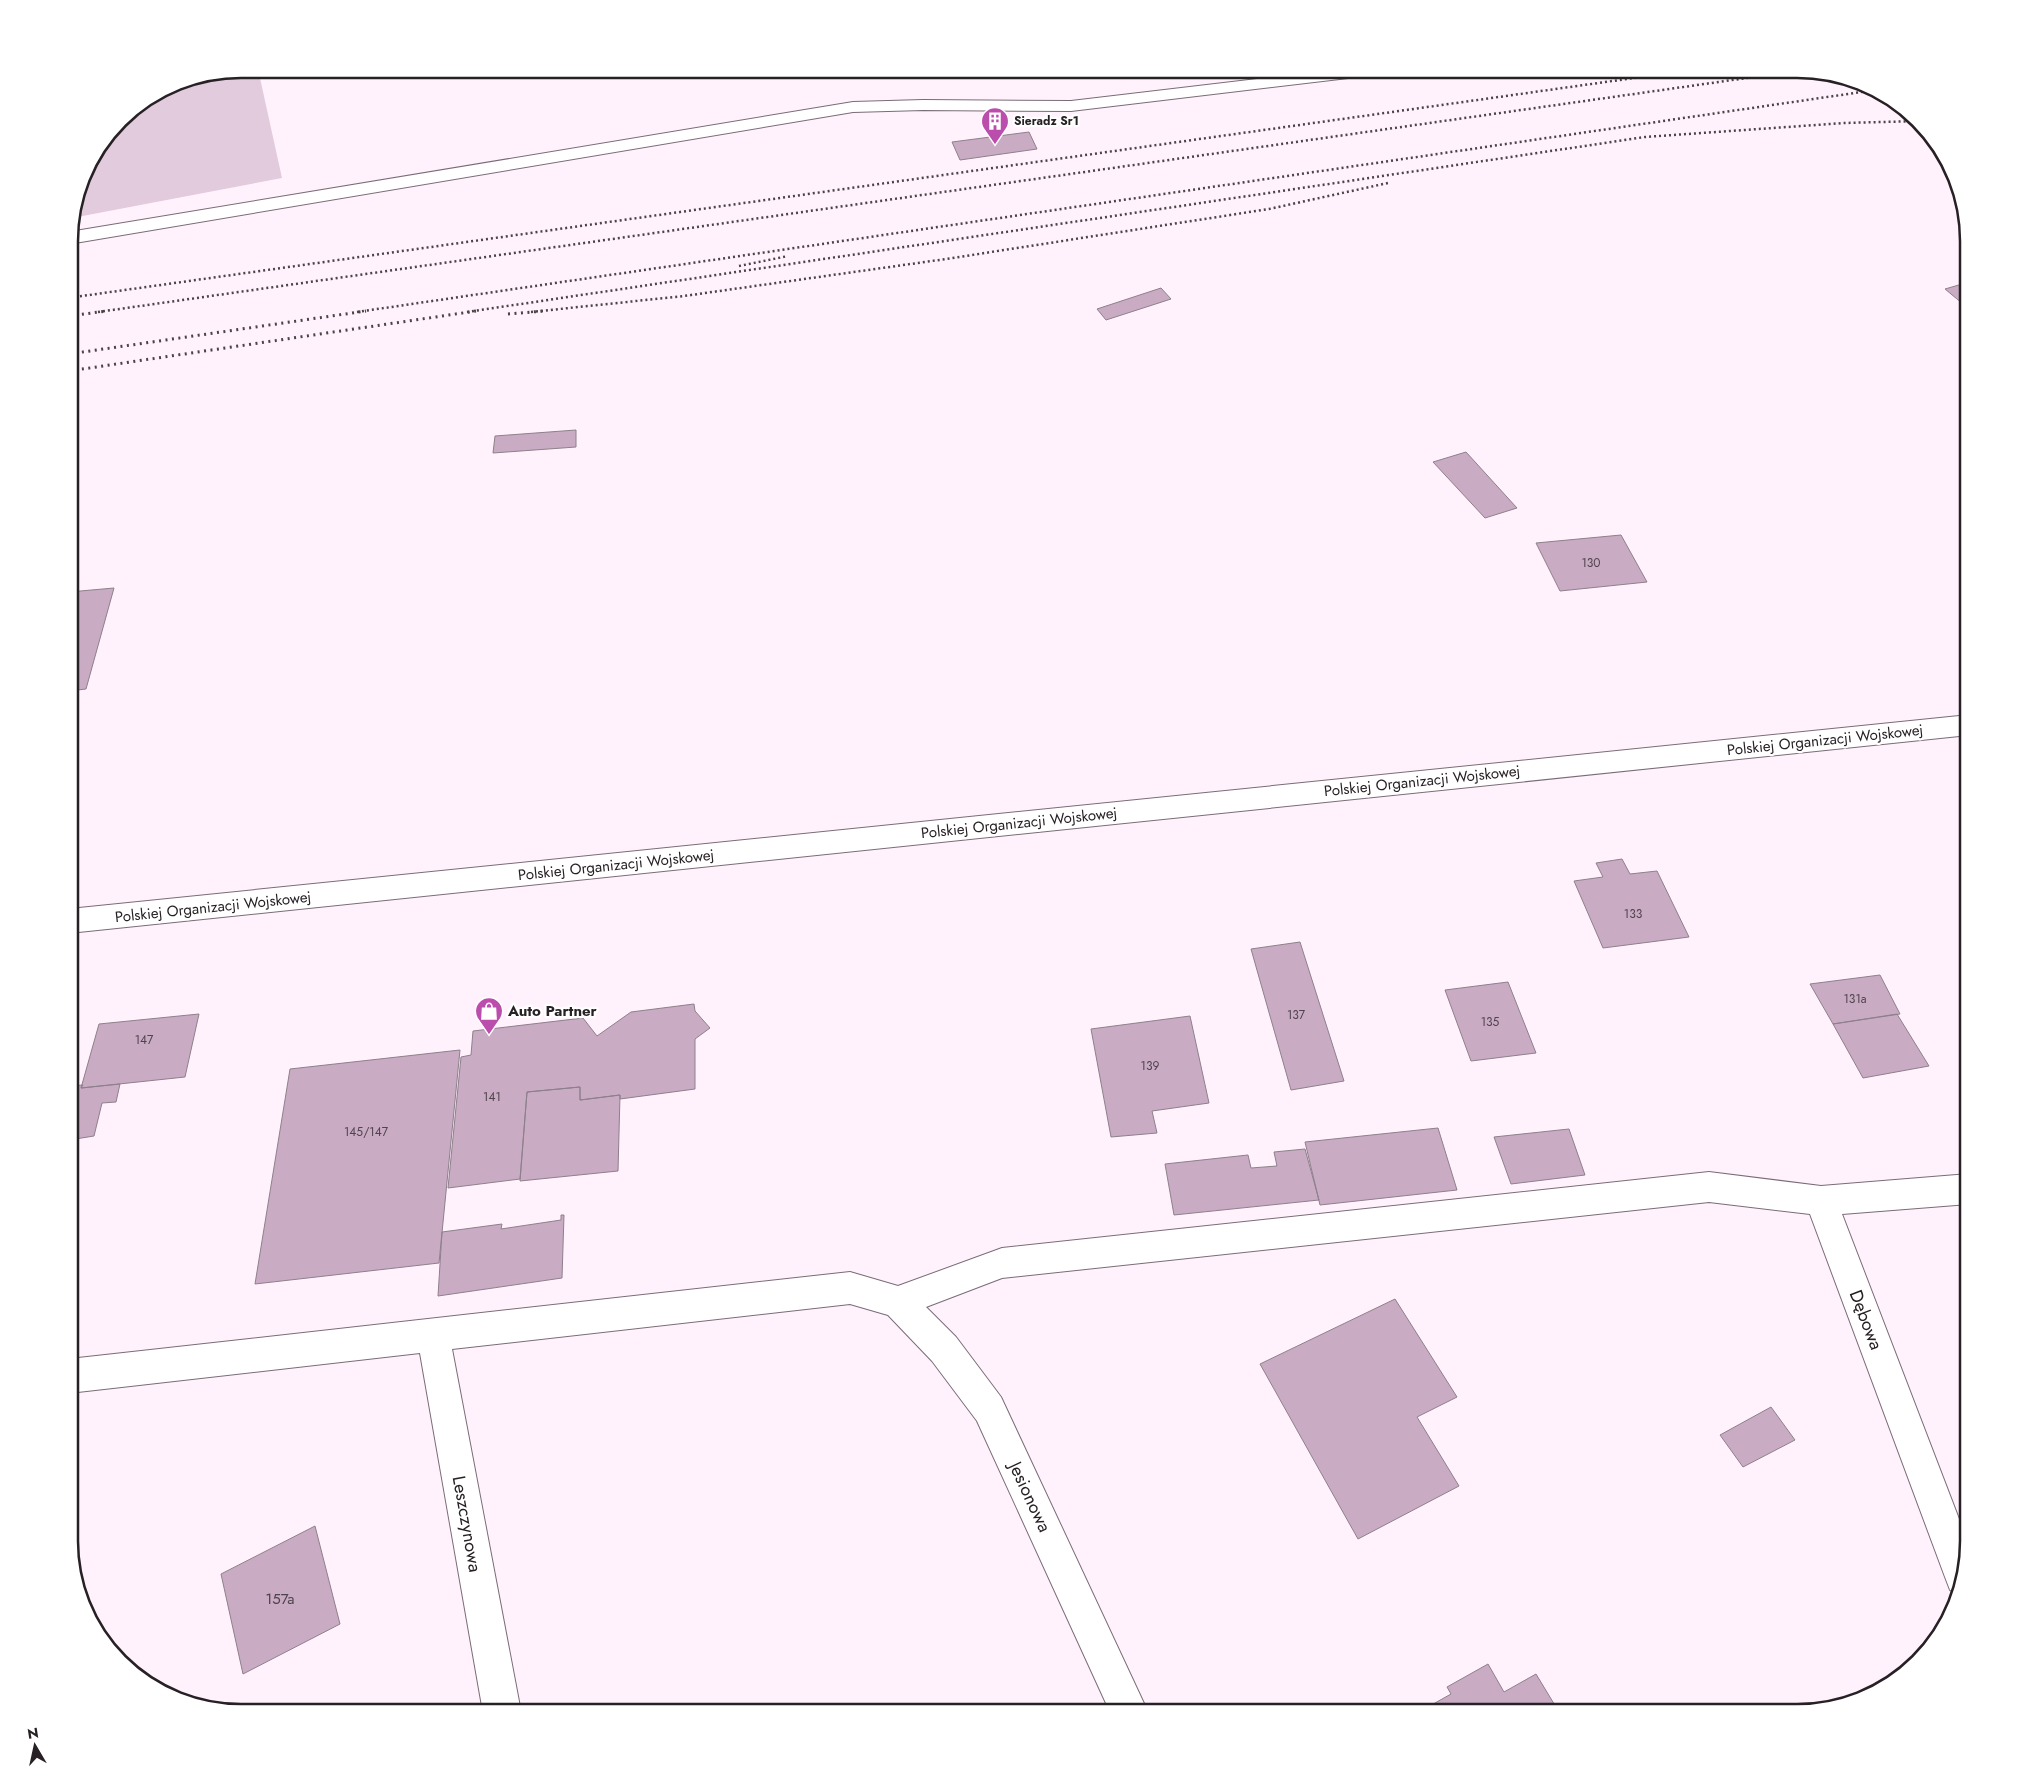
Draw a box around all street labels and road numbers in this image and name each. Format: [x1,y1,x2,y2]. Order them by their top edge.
street label: Polskiej Organizacji Wojskowej [1726,719,1924,761]
street label: Polskiej Organizacji Wojskowej [1323,760,1521,802]
street label: Polskiej Organizacji Wojskowej [920,802,1118,844]
street label: Polskiej Organizacji Wojskowej [517,844,715,886]
street label: Polskiej Organizacji Wojskowej [114,886,312,928]
street label: Dębowa [1843,1286,1889,1354]
street label: Jesionowa [1001,1456,1058,1537]
street label: Leszczynowa [446,1474,488,1574]

